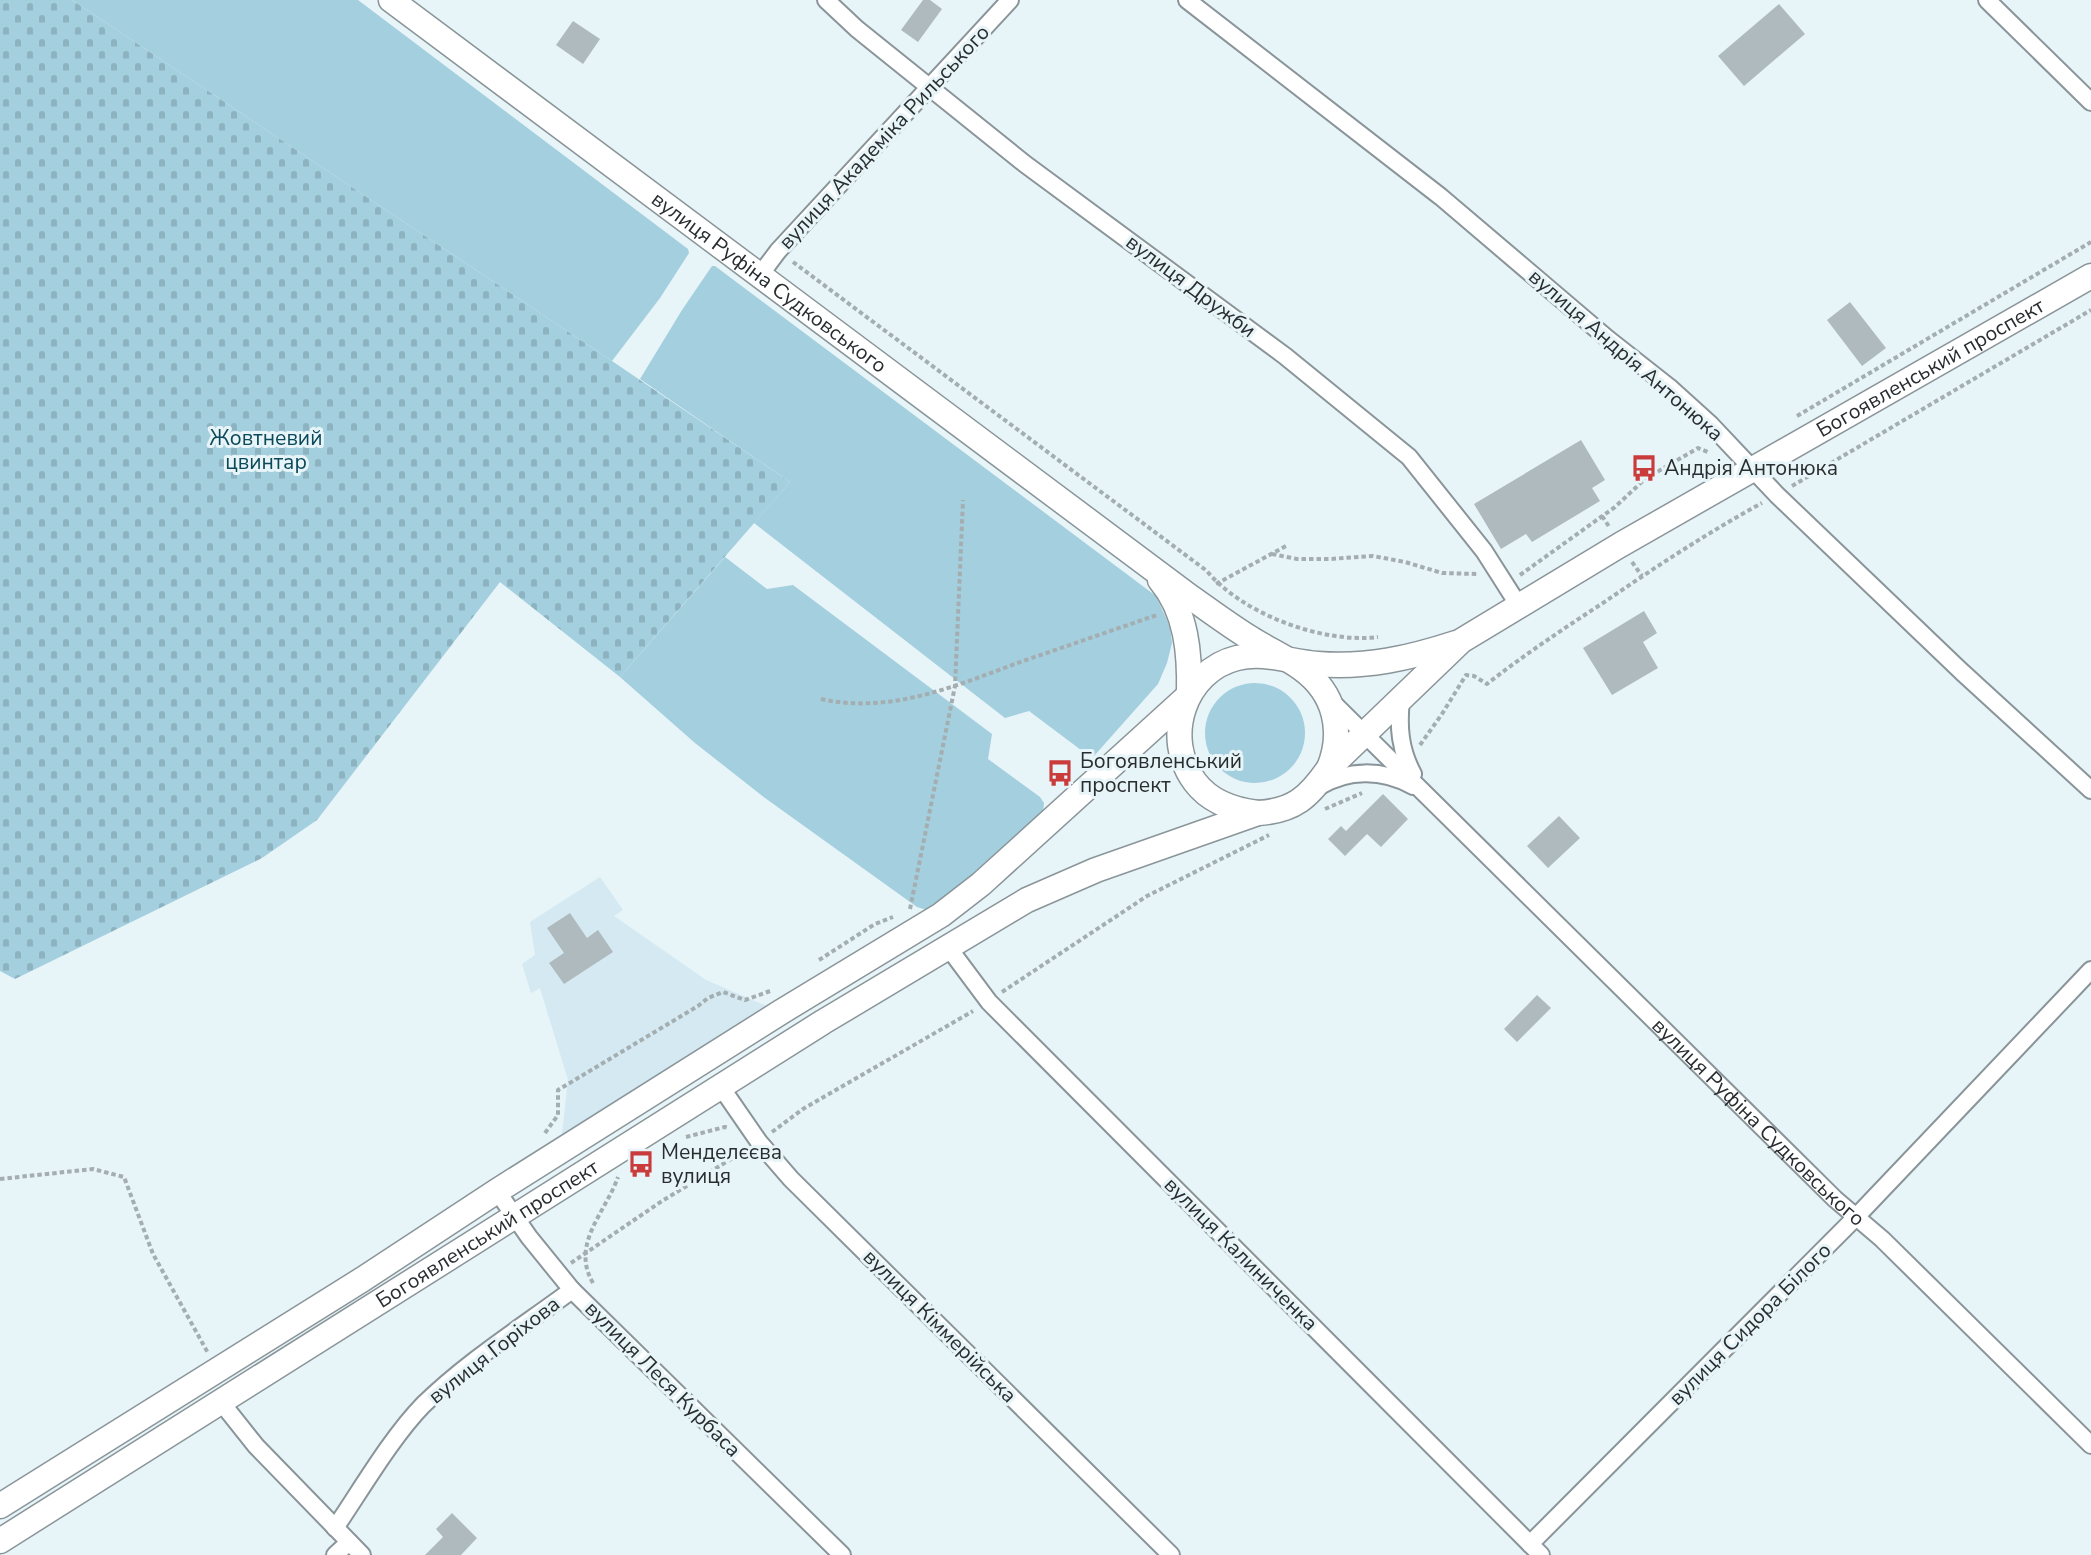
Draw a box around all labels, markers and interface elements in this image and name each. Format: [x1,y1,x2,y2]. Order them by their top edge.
street label: вулиця Академіка Рильського [772,19,996,255]
street label: вулиця Руфіна Судковського [646,185,893,380]
street label: вулиця Дружби [1120,228,1262,344]
street label: вулиця Андрія Антонюка [1523,263,1729,447]
street label: Богоявленський проспект [1811,291,2050,444]
park label: Жовтневий цвинтар [210,424,322,476]
bus stop icon: Андрія Антонюка [1629,453,1659,483]
place label: Андрія Антонюка [1664,454,1838,482]
place label: Богоявленський проспект [1080,747,1242,799]
bus stop icon: Богоявленський проспект [1045,758,1075,788]
street label: вулиця Руфіна Судковського [1646,1012,1871,1233]
place label: Менделєєва вулиця [661,1138,782,1190]
bus stop icon: Менделєєва вулиця [626,1149,656,1179]
street label: Богоявленський проспект [371,1153,604,1314]
street label: вулиця Калиниченка [1158,1171,1324,1337]
street label: вулиця Сидора Білого [1663,1237,1837,1411]
street label: вулиця Кіммерійська [857,1243,1023,1409]
street label: вулиця Горіхова [423,1290,565,1410]
street label: вулиця Леся Курбаса [579,1295,747,1463]

